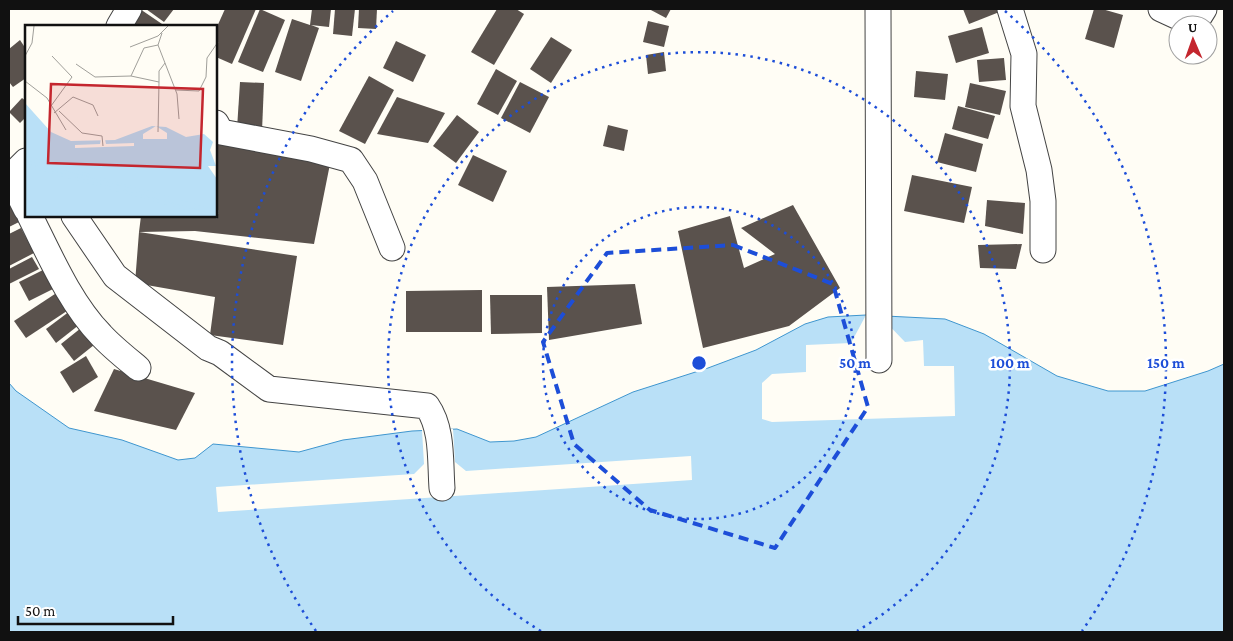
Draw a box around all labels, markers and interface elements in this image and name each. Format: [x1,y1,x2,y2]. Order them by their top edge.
north arrow [1168,15,1218,65]
text: U [1187,19,1198,35]
inset map [25,25,218,218]
centre of rings [690,354,708,372]
text: 50 m [839,355,871,371]
text: 100 m [990,355,1030,371]
text: 150 m [1147,355,1185,371]
scale bar [18,594,172,626]
text: 50 m [25,603,55,619]

